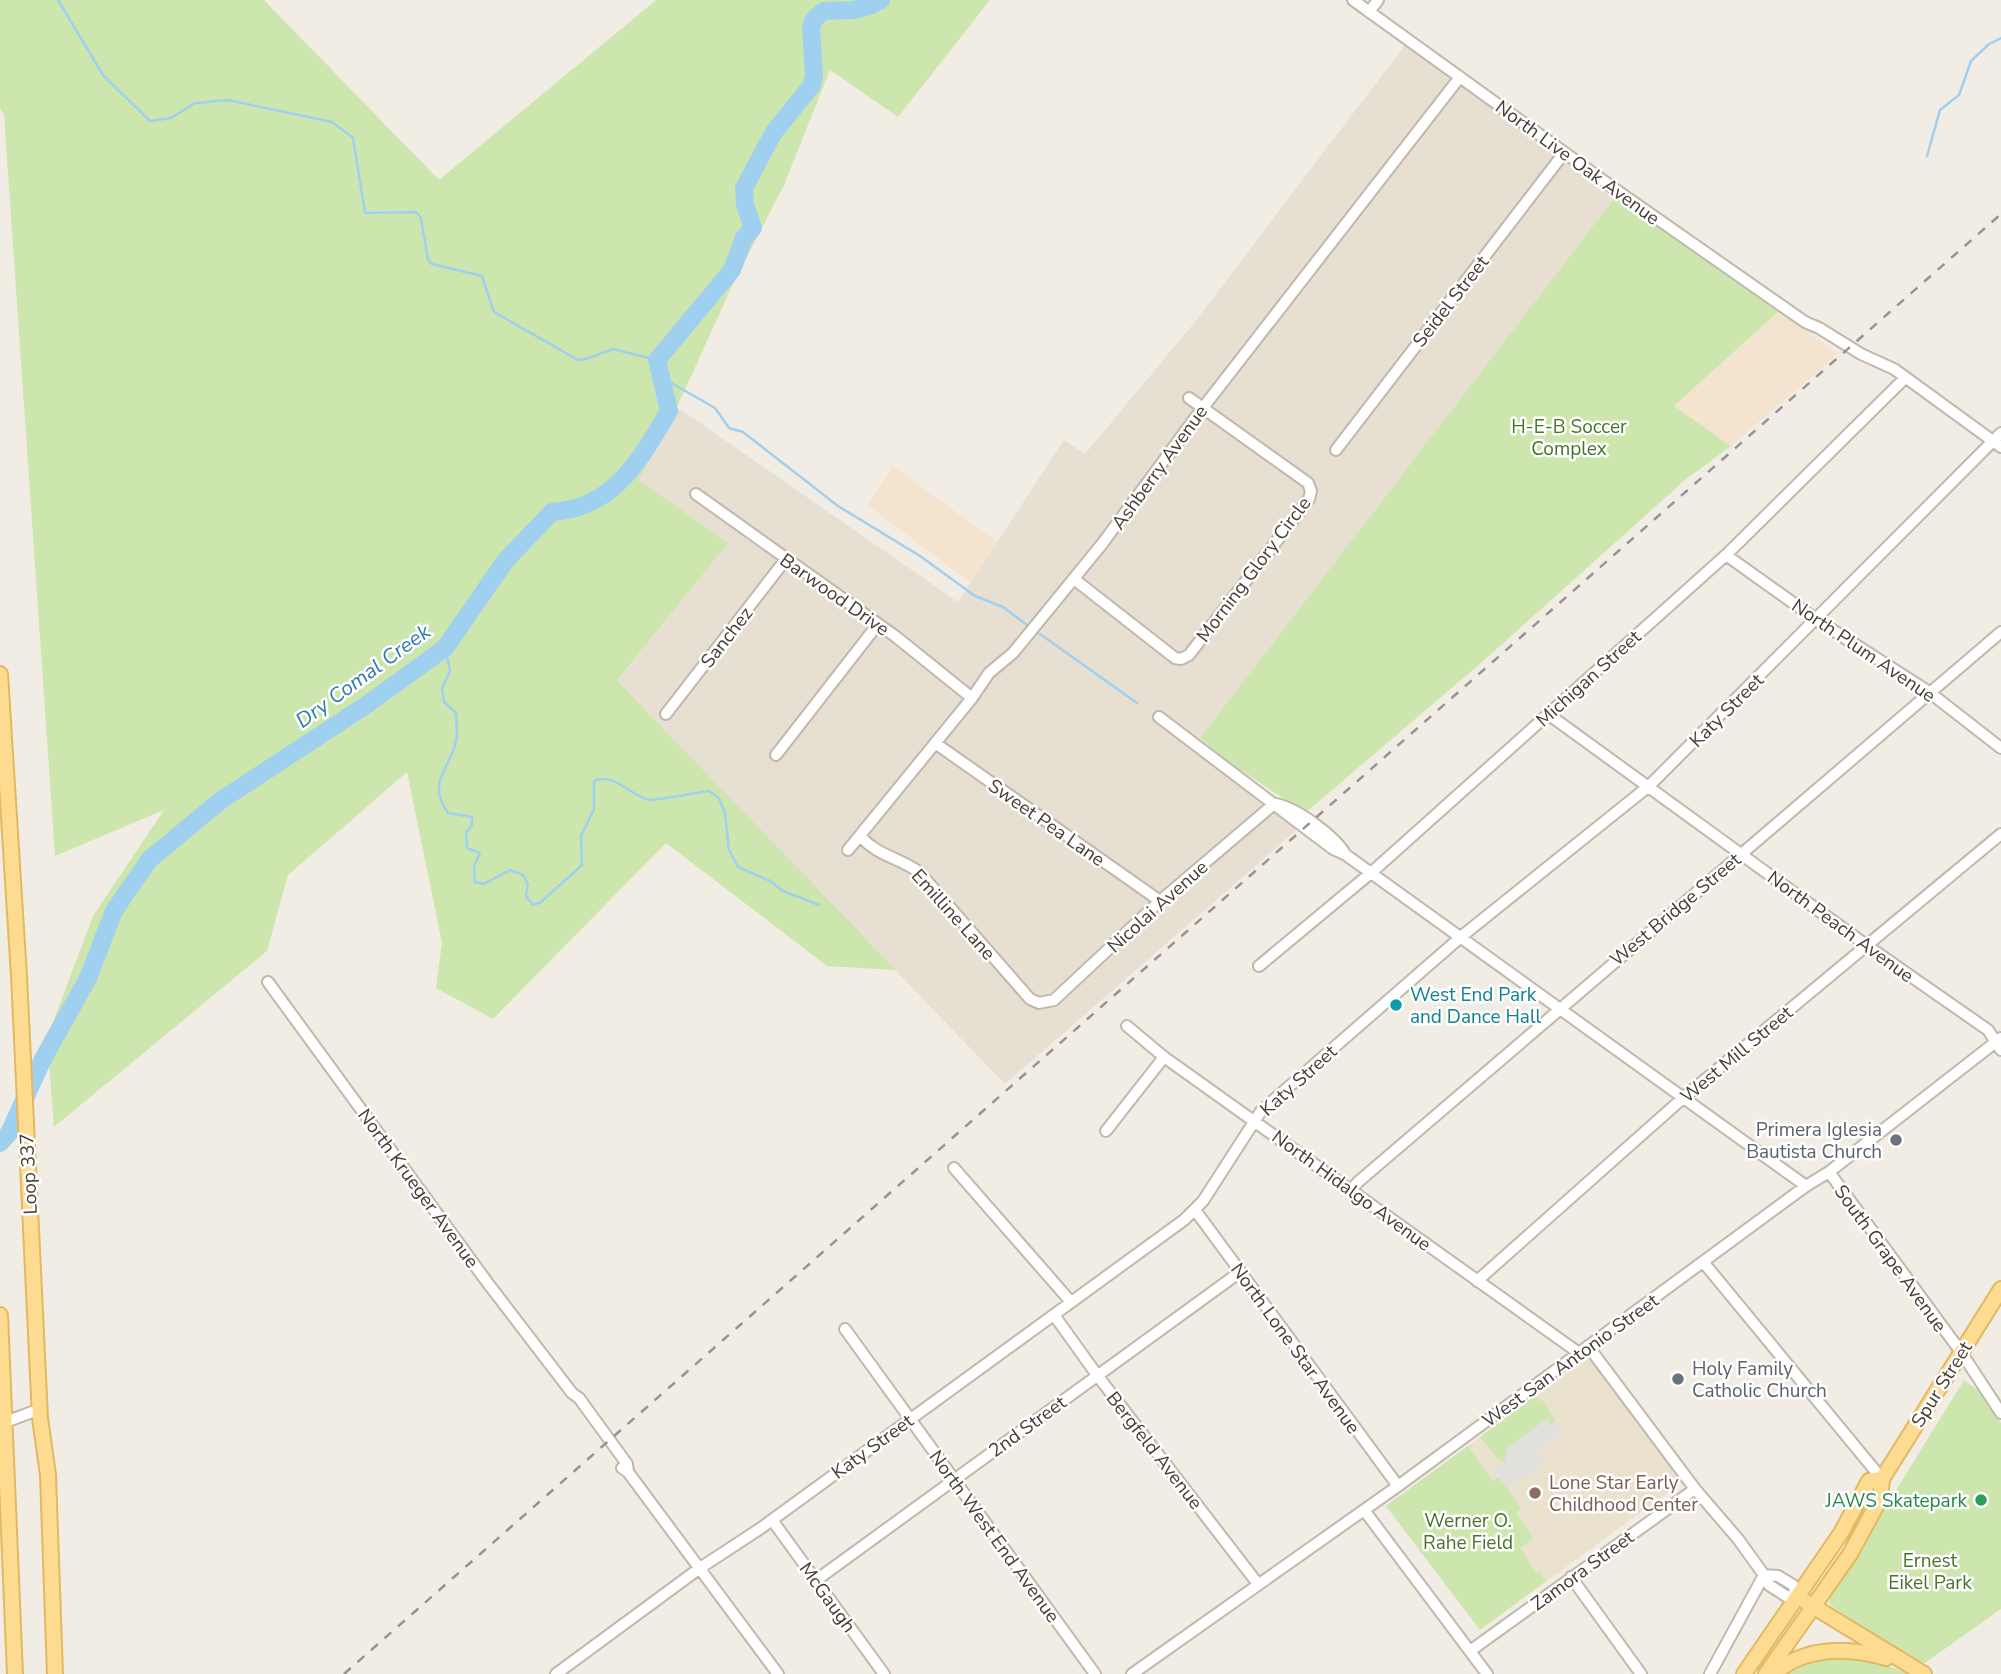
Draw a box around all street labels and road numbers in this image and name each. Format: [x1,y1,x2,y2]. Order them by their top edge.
street label: North Live Oak Avenue [1490,94,1665,231]
street label: Seidel Street [1407,250,1495,353]
street label: Ashberry Avenue [1106,400,1214,535]
street label: Morning Glory Circle [1191,492,1317,648]
street label: Barwood Drive [774,547,894,642]
street label: North Plum Avenue [1786,593,1941,709]
street label: Sanchez [695,601,759,674]
street label: Michigan Street [1530,624,1647,733]
street label: Katy Street [1684,668,1770,754]
street label: Sweet Pea Lane [983,773,1110,873]
street label: West Bridge Street [1605,847,1747,972]
street label: Nicolai Avenue [1102,854,1214,959]
street label: Emilline Lane [905,863,1001,966]
street label: North Peach Avenue [1762,865,1919,989]
street label: West Mill Street [1675,1000,1799,1109]
street label: Katy Street [1255,1039,1343,1122]
street label: North Krueger Avenue [351,1104,485,1274]
street label: North Hidalgo Avenue [1266,1124,1436,1257]
street label: Loop 337 [14,1133,44,1215]
street label: South Grape Avenue [1828,1180,1953,1338]
street label: North Lone Star Avenue [1224,1258,1366,1439]
street label: West San Antonio Street [1477,1288,1664,1434]
street label: Spur Street [1905,1336,1979,1433]
street label: Bergfeld Avenue [1100,1386,1209,1515]
street label: 2nd Street [984,1390,1072,1464]
street label: Katy Street [826,1408,919,1485]
street label: North West End Avenue [923,1445,1066,1628]
street label: Zamora Street [1526,1524,1640,1617]
street label: McGaugh [793,1557,862,1638]

